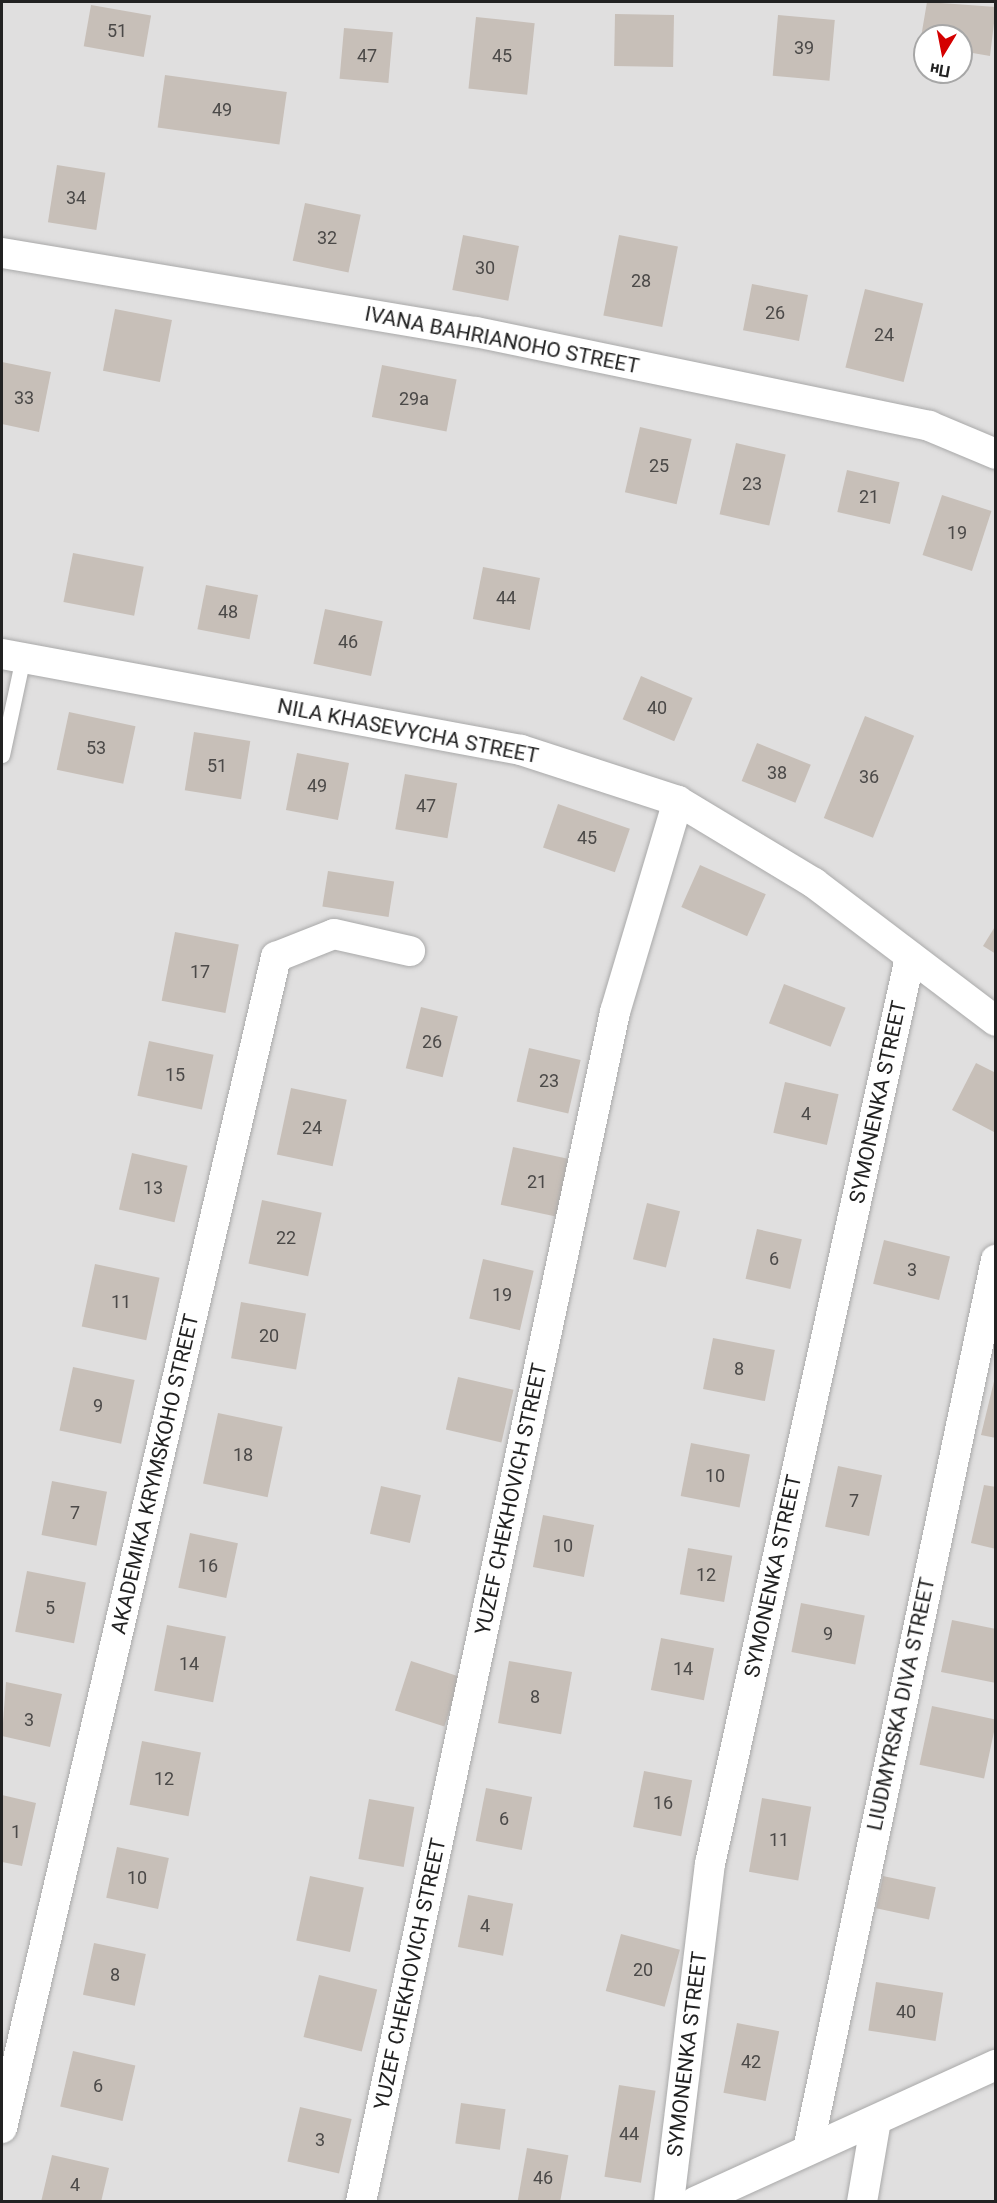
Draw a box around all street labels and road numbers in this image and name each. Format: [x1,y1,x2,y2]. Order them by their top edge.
street label: IVANA BAHRIANOHO STREET [363,301,641,379]
street label: NILA KHASEVYCHA STREET [275,693,541,769]
street label: SYMONENKA STREET [844,998,912,1206]
street label: AKADEMIKA KRYMSKOHO STREET [106,1311,204,1637]
street label: YUZEF CHEKHOVICH STREET [470,1361,552,1637]
street label: SYMONENKA STREET [739,1472,807,1680]
street label: LIUDMYRSKA DIVA STREET [862,1575,940,1833]
street label: YUZEF CHEKHOVICH STREET [369,1836,451,2112]
street label: SYMONENKA STREET [662,1950,712,2158]

